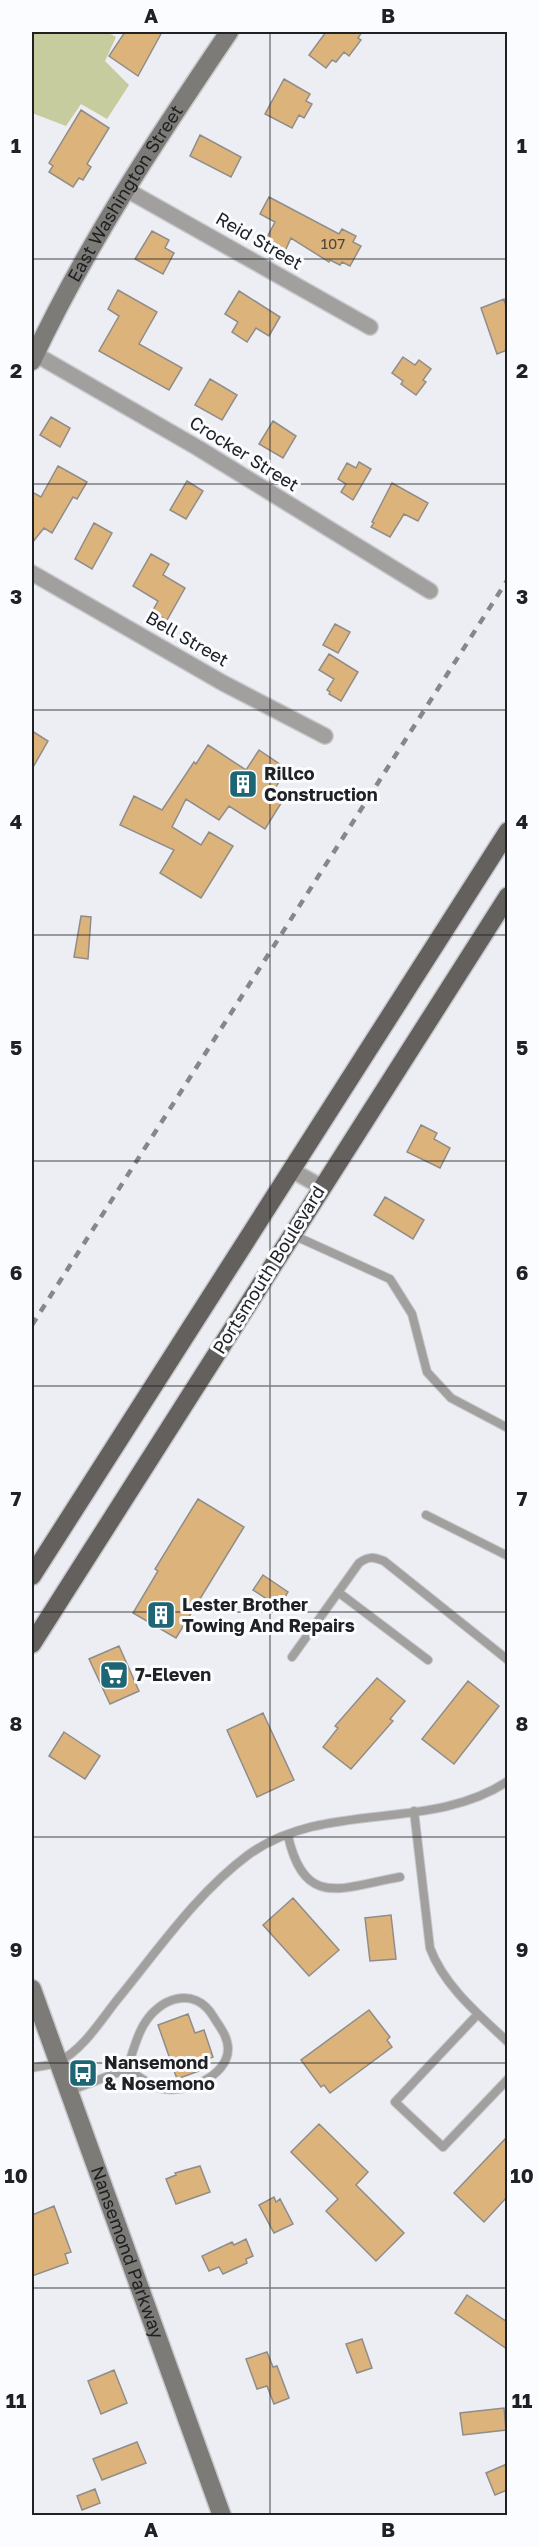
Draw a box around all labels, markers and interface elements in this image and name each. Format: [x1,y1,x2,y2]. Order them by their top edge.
text: A [144,3,158,27]
text: B [381,3,395,27]
street label: East Washington Street [62,100,187,285]
text: 1 [11,133,21,157]
text: 1 [517,133,527,157]
street label: Reid Street [212,207,307,274]
house number: 107 [321,234,345,252]
text: 2 [10,358,22,382]
text: 2 [516,358,528,382]
street label: Crocker Street [186,411,303,496]
text: 3 [10,584,22,608]
text: 3 [516,584,528,608]
street label: Bell Street [142,606,233,671]
place label: Rillco Construction [264,762,378,805]
building icon: Rillco Construction [227,768,259,800]
text: 4 [10,809,22,833]
text: 4 [516,809,528,833]
text: 5 [10,1035,22,1059]
text: 5 [516,1035,528,1059]
street label: Portsmouth Boulevard [207,1181,329,1358]
text: 6 [10,1260,22,1284]
text: 6 [516,1260,528,1284]
text: 7 [11,1486,22,1510]
text: 7 [517,1486,528,1510]
place label: Lester Brother Towing And Repairs [182,1593,355,1636]
building icon: Lester Brother Towing And Repairs [145,1599,177,1631]
supermarket icon: 7-Eleven [98,1659,130,1691]
place label: 7-Eleven [135,1663,211,1685]
text: 8 [10,1711,22,1735]
text: 8 [516,1711,528,1735]
text: 9 [10,1937,22,1961]
text: 9 [516,1937,528,1961]
place label: Nansemond & Nosemono [104,2051,215,2094]
bus stop icon: Nansemond & Nosemono [67,2057,99,2089]
text: 10 [4,2163,28,2187]
street label: Nansemond Parkway [87,2163,169,2341]
text: 10 [510,2163,534,2187]
text: 11 [6,2388,26,2412]
text: 11 [512,2388,532,2412]
text: A [144,2517,158,2541]
text: B [381,2517,395,2541]

